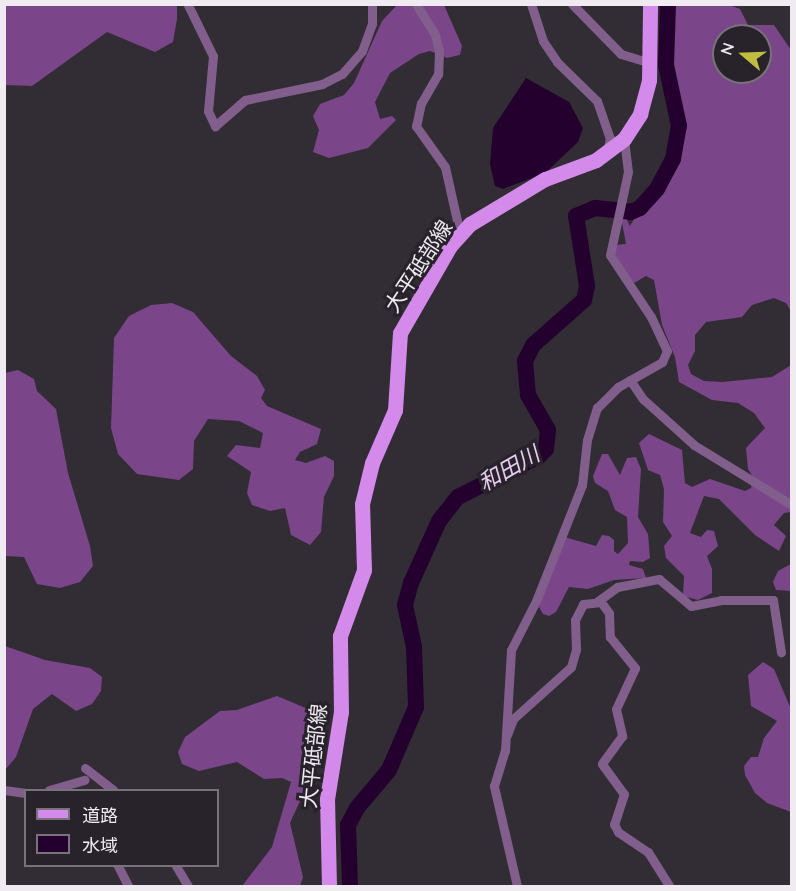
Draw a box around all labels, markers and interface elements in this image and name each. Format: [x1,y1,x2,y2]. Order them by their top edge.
north arrow [712,24,772,84]
text: N [715,40,738,58]
street label: 大平砥部線 [379,215,457,317]
water label: 和田川 [474,441,544,497]
street label: 大平砥部線 [295,702,331,810]
legend [24,789,219,867]
text: 道路 [82,804,118,827]
text: 水域 [82,834,118,857]

